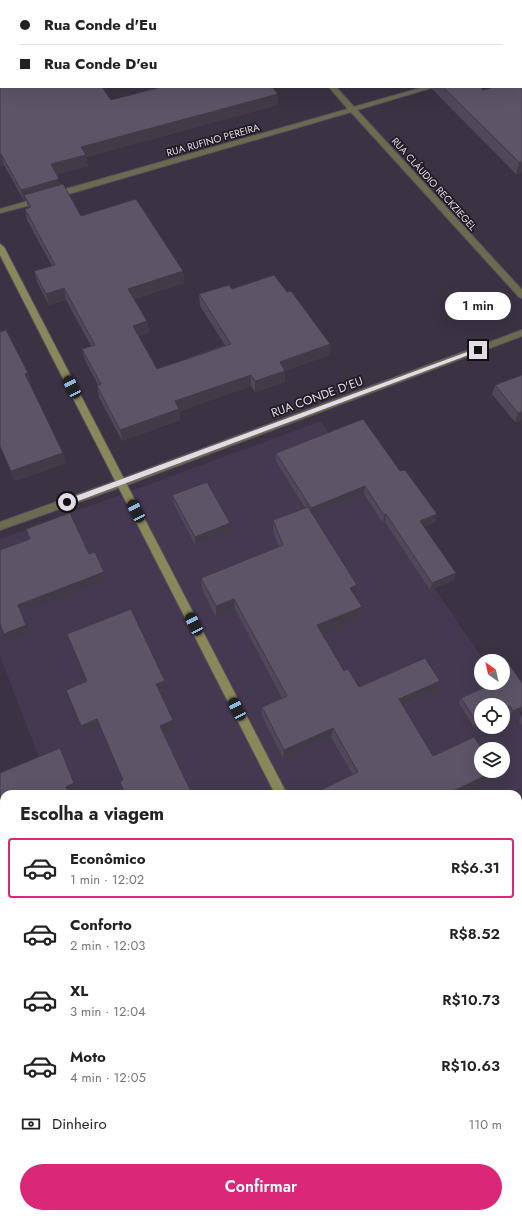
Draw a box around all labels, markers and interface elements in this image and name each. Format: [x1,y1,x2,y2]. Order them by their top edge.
text: Rua Conde d'Eu [44,14,157,36]
text: Rua Conde D'eu [44,53,157,75]
street label: RUA RUFINO PEREIRA [165,119,262,160]
street label: RUA CLÁUDIO RECKZIEGEL [388,134,480,234]
callout: 1 min [445,292,511,320]
text: 1 min [462,296,494,315]
route end [469,341,487,359]
street label: RUA CONDE D'EU [268,372,366,422]
car [61,374,83,400]
route start [58,493,76,511]
car [125,498,147,524]
car [183,611,205,637]
north arrow [474,654,510,690]
map controls [474,654,510,778]
car [226,696,248,722]
button: locate [474,698,510,734]
button: layers [474,742,510,778]
text: Escolha a viagem [20,801,164,827]
text: Econômico [70,848,145,870]
icon: car [22,850,58,886]
text: R$6.31 [451,857,500,879]
text: 1 min · 12:02 [70,870,144,889]
text: Conforto [70,914,132,936]
icon: car [22,916,58,952]
text: R$8.52 [449,923,500,945]
text: 2 min · 12:03 [70,936,145,955]
text: XL [70,980,88,1002]
icon: car [22,982,58,1018]
text: R$10.73 [442,989,500,1011]
text: 3 min · 12:04 [70,1002,146,1021]
text: Moto [70,1046,106,1068]
icon: car [22,1048,58,1084]
text: R$10.63 [441,1055,500,1077]
text: 4 min · 12:05 [70,1068,146,1087]
icon: cash [20,1113,42,1135]
text: Dinheiro [52,1113,107,1135]
text: 110 m [468,1115,502,1134]
button: Confirmar [20,1164,502,1210]

